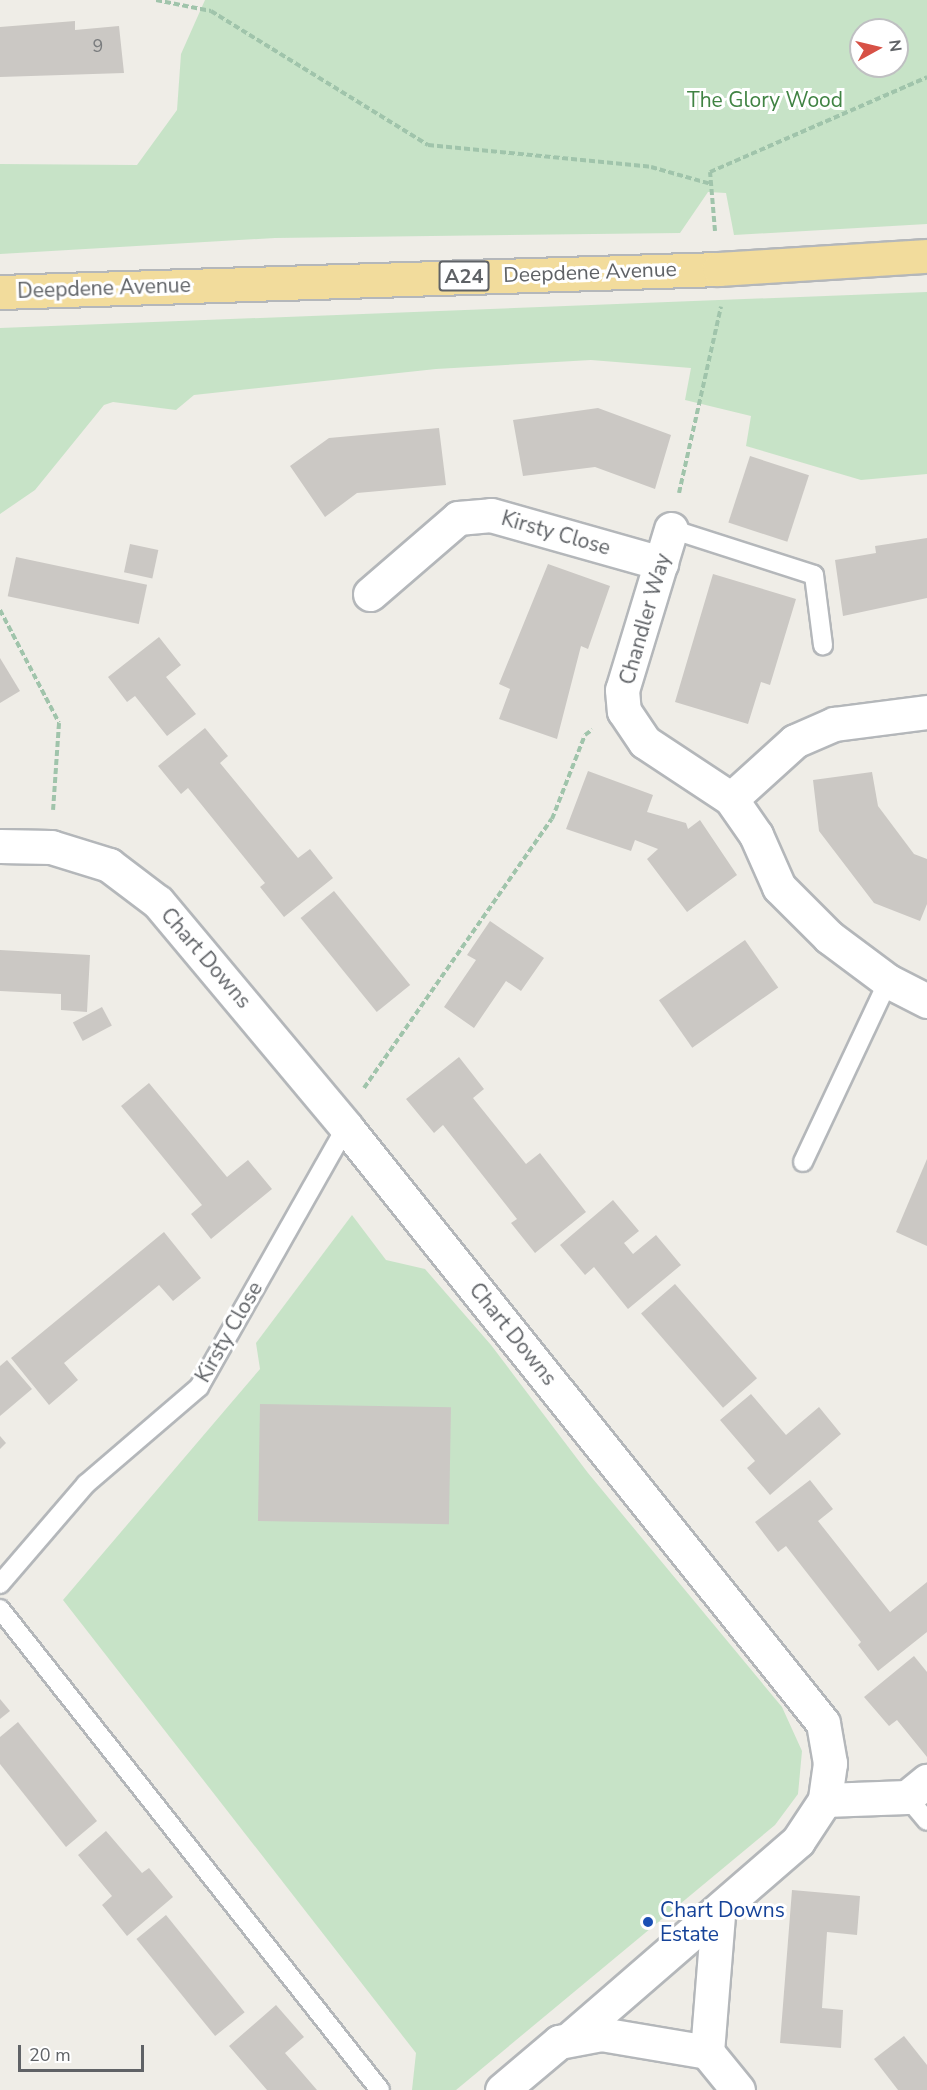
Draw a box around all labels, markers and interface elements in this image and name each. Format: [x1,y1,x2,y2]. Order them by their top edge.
north arrow [849,18,909,78]
house number: 9 [93,35,103,57]
text: N [883,38,907,53]
park label: The Glory Wood [687,87,843,113]
street label: Deepdene Avenue [503,256,677,288]
road number: A24 [438,259,490,293]
street label: Deepdene Avenue [17,272,191,304]
street label: Kirsty Close [499,505,613,561]
street label: Chandler Way [614,550,676,688]
street label: Chart Downs [156,903,256,1013]
street label: Kirsty Close [190,1277,268,1387]
street label: Chart Downs [464,1278,562,1390]
place label: Chart Downs Estate [660,1897,785,1947]
marker: Chart Downs Estate [641,1915,655,1929]
scale bar [21,2033,147,2071]
text: 20 m [29,2043,71,2067]

